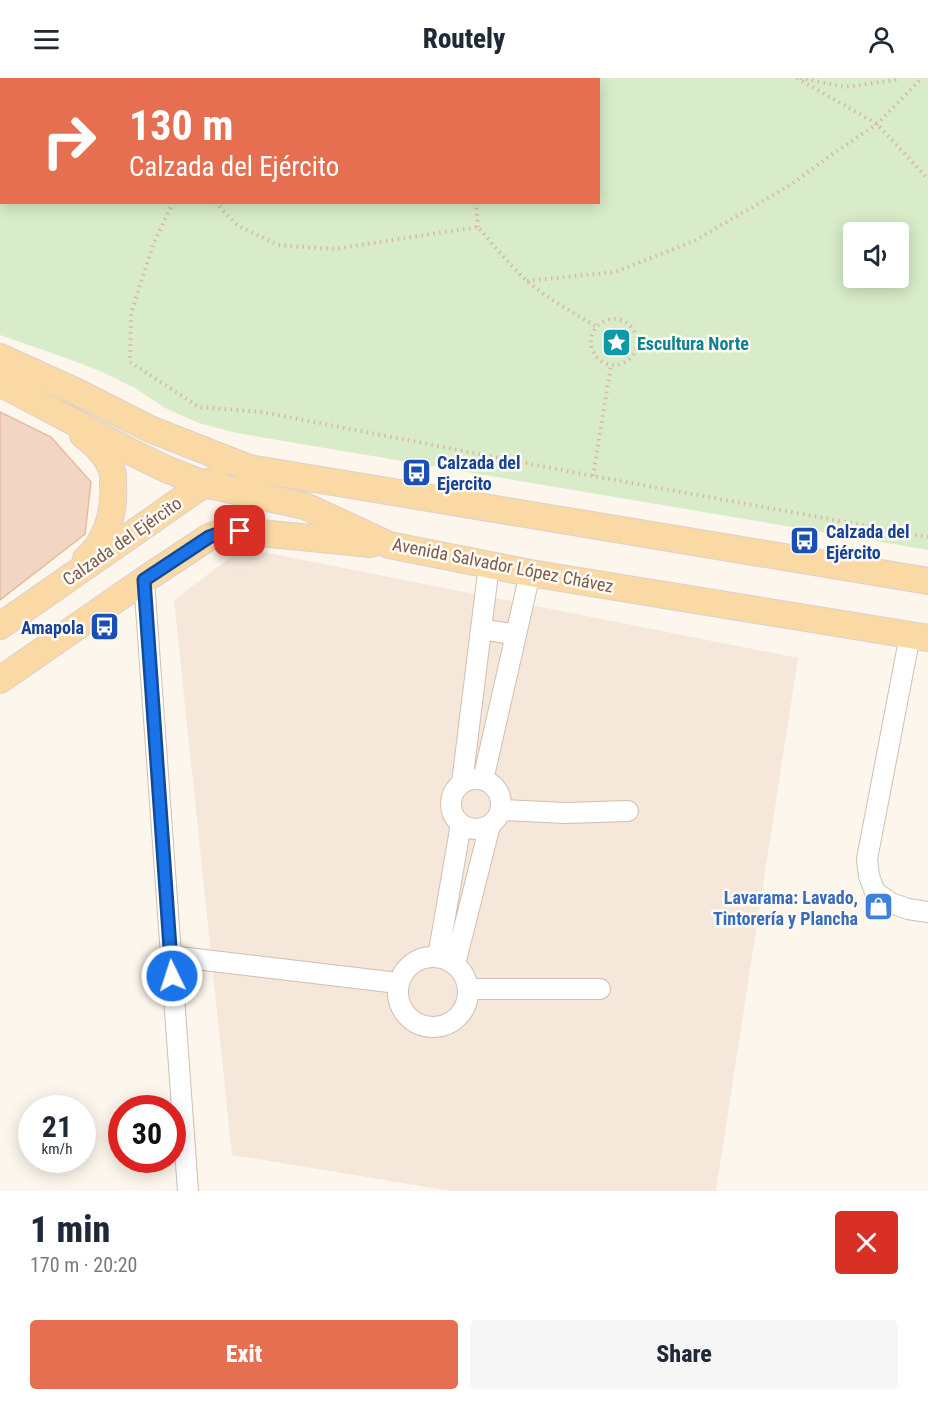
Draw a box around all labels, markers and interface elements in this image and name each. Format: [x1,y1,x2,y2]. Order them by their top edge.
icon: menu [30,23,63,56]
text: Routely [423,23,505,55]
icon: person [865,23,898,56]
text: 130 m [129,101,234,150]
icon: right [30,102,108,180]
text: Calzada del Ejército [129,151,339,183]
map controls [843,222,909,288]
button: sound [843,222,909,288]
place icon: Escultura Norte [600,327,632,359]
place label: Escultura Norte [637,333,749,354]
place label: Calzada del Ejercito [437,452,521,494]
bus stop icon: Calzada del Ejercito [400,456,432,488]
street label: Calzada del Ejército [59,492,185,590]
pin [214,505,265,556]
icon: arrive [223,514,256,547]
place label: Calzada del Ejército [826,521,910,563]
bus stop icon: Calzada del Ejército [789,525,821,557]
street label: Avenida Salvador López Chávez [391,533,615,597]
bus stop icon: Amapola [89,611,121,643]
place label: Amapola [21,617,84,638]
place label: Lavarama: Lavado, Tintorería y Plancha [713,887,858,929]
shop icon: Lavarama: Lavado, Tintorería y Plancha [863,891,895,923]
position arrow [140,944,204,1008]
speed limit sign: 30 [108,1095,186,1173]
text: 21 [42,1109,72,1144]
text: km/h [42,1140,72,1158]
text: 1 min [30,1209,110,1251]
button: close [835,1211,898,1274]
text: 170 m · 20:20 [30,1253,137,1277]
button: Exit [30,1320,458,1389]
button: Share [470,1320,898,1389]

